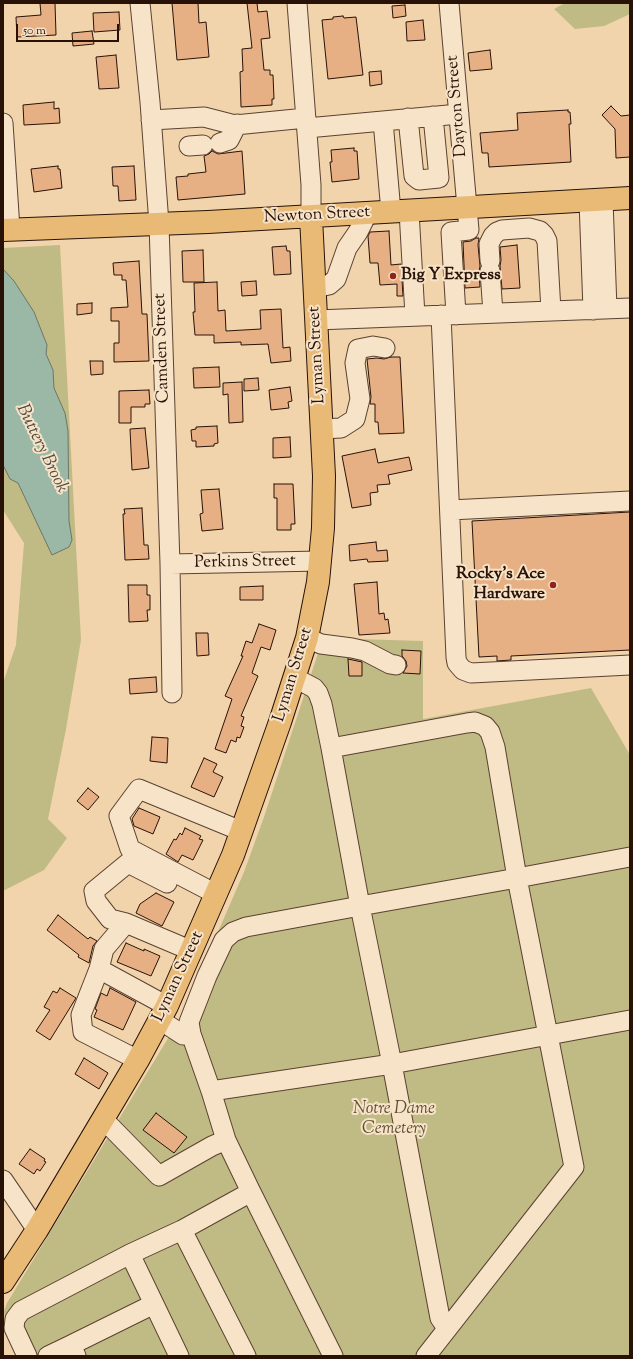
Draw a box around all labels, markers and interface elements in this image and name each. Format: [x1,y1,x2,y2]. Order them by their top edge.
scale bar [18,16,121,42]
text: 50 m [23,22,46,40]
street label: Dayton Street [443,54,473,158]
street label: Newton Street [263,203,371,229]
place label: Big Y Express [401,266,501,286]
marker: Big Y Express [388,271,398,281]
street label: Camden Street [151,293,175,403]
street label: Lyman Street [305,306,331,404]
water label: Buttery Brook [10,401,72,497]
street label: Perkins Street [194,552,296,574]
place label: Rocky's Ace Hardware [456,565,545,605]
marker: Rocky's Ace Hardware [548,580,558,590]
street label: Lyman Street [270,625,318,725]
street label: Lyman Street [149,928,209,1026]
park label: Notre Dame Cemetery [353,1100,435,1140]

